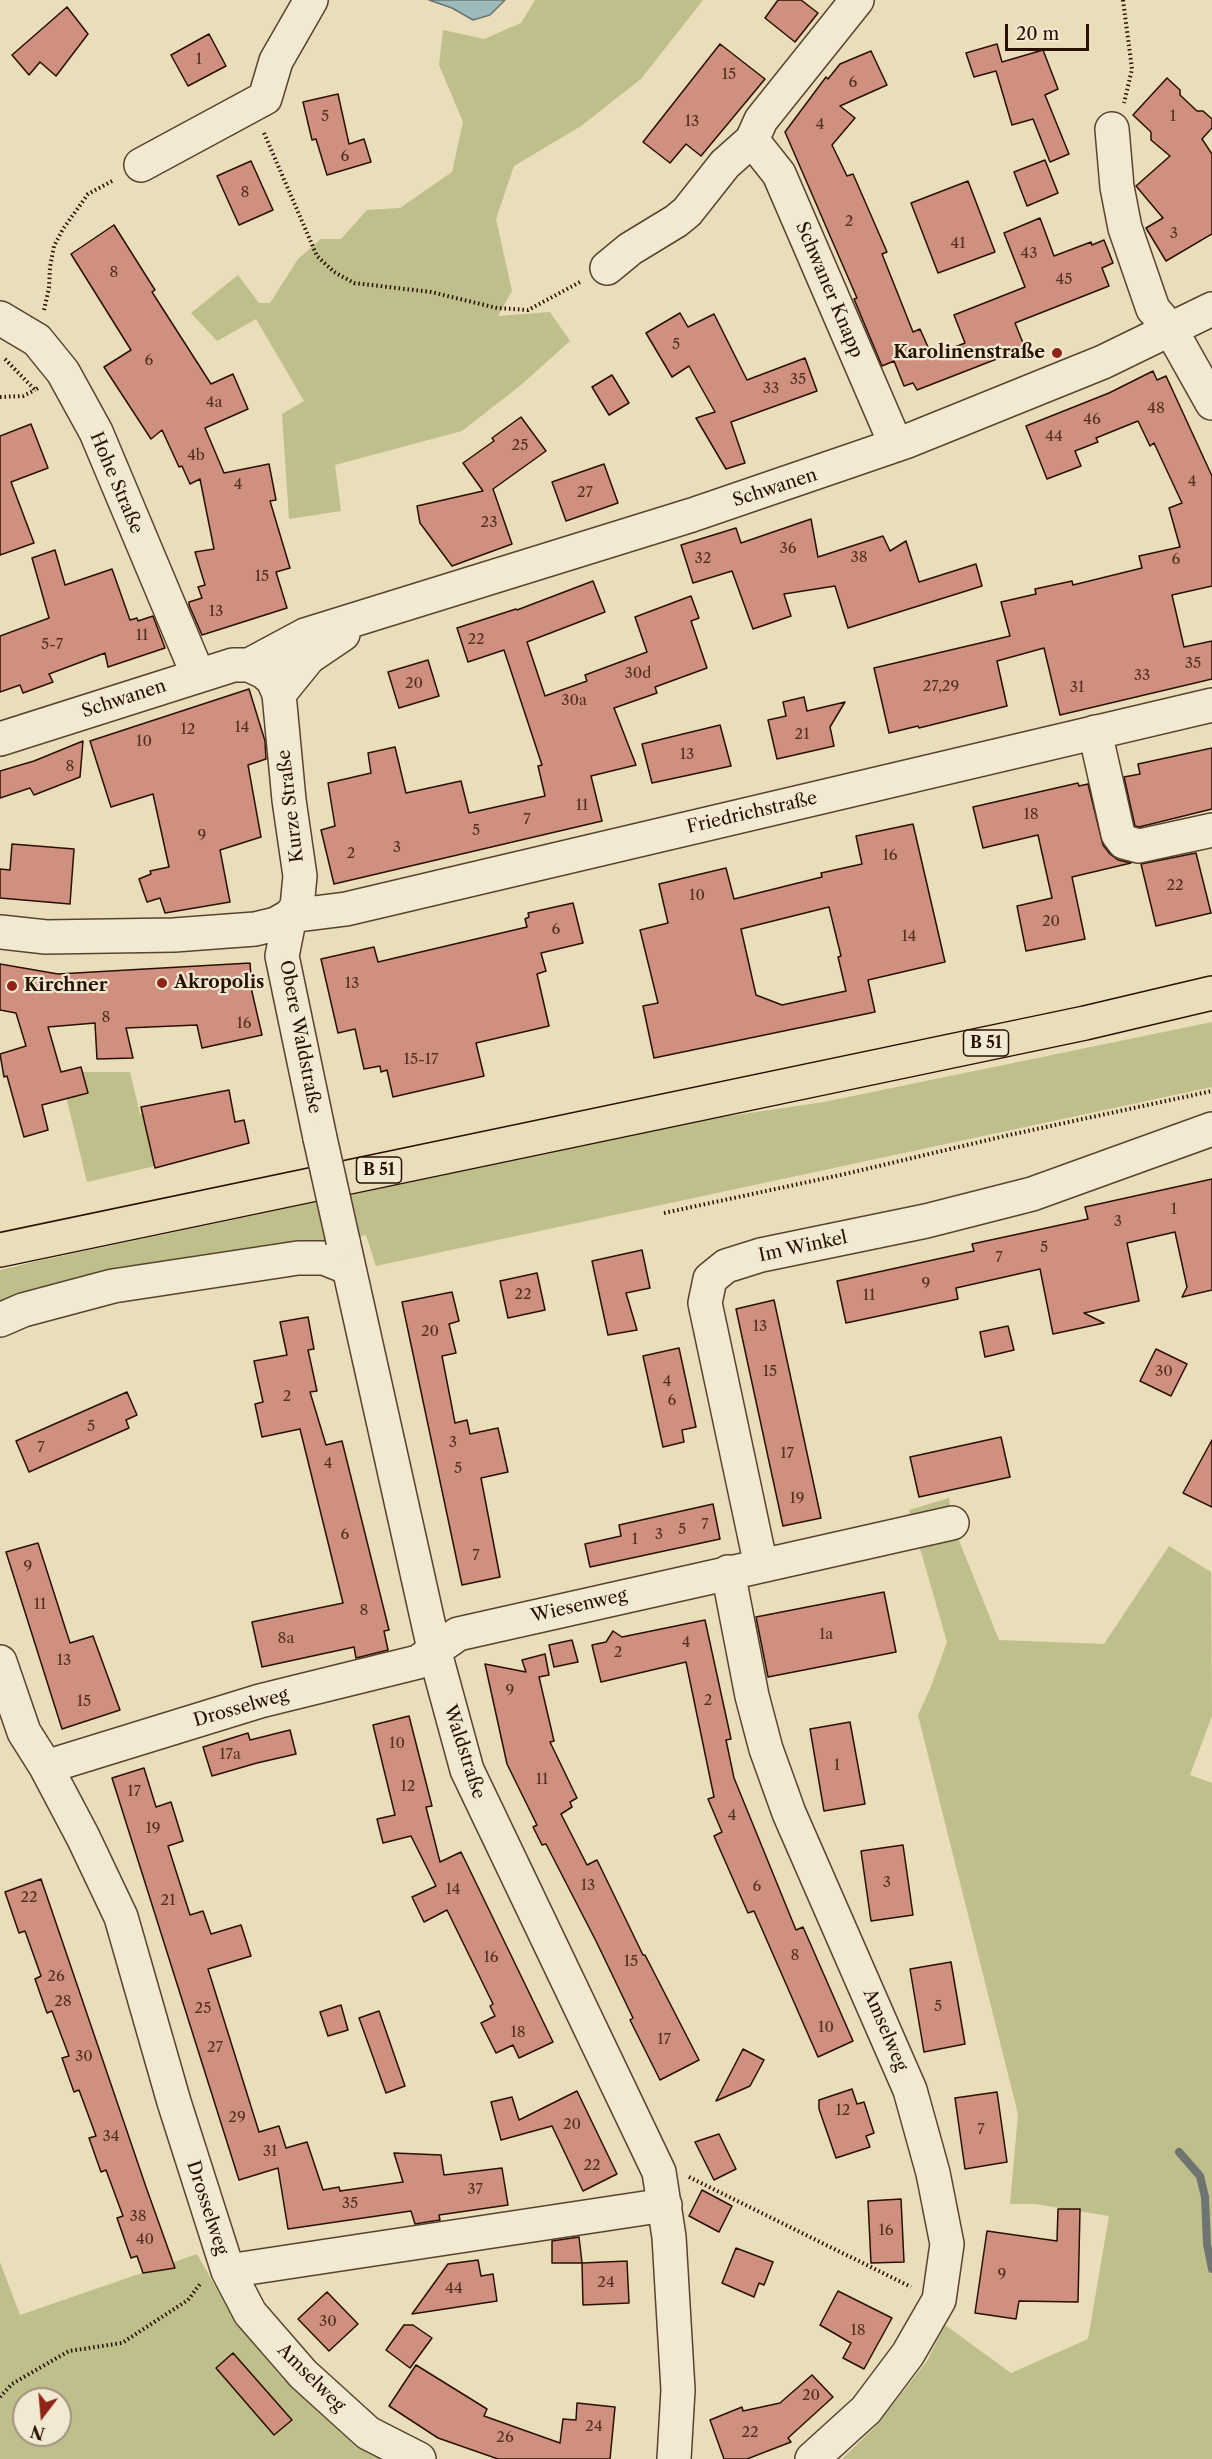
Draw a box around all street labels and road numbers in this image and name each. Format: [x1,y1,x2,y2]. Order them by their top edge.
street label: Schwaner Knapp [791,219,867,361]
street label: Hohe Straße [85,429,147,537]
street label: Schwanen [730,464,820,512]
street label: Schwanen [79,675,169,723]
street label: Kurze Straße [273,748,309,864]
street label: Friedrichstraße [685,787,819,839]
street label: Obere Waldstraße [275,959,325,1115]
road number: B 51 [964,1030,1008,1056]
road number: B 51 [356,1157,401,1183]
street label: Im Winkel [757,1227,849,1267]
street label: Wiesenweg [529,1584,629,1628]
street label: Drosselweg [191,1684,291,1732]
street label: Waldstraße [439,1702,489,1802]
street label: Amselweg [858,1986,912,2074]
street label: Drosselweg [182,2158,232,2258]
street label: Amselweg [273,2340,349,2416]

